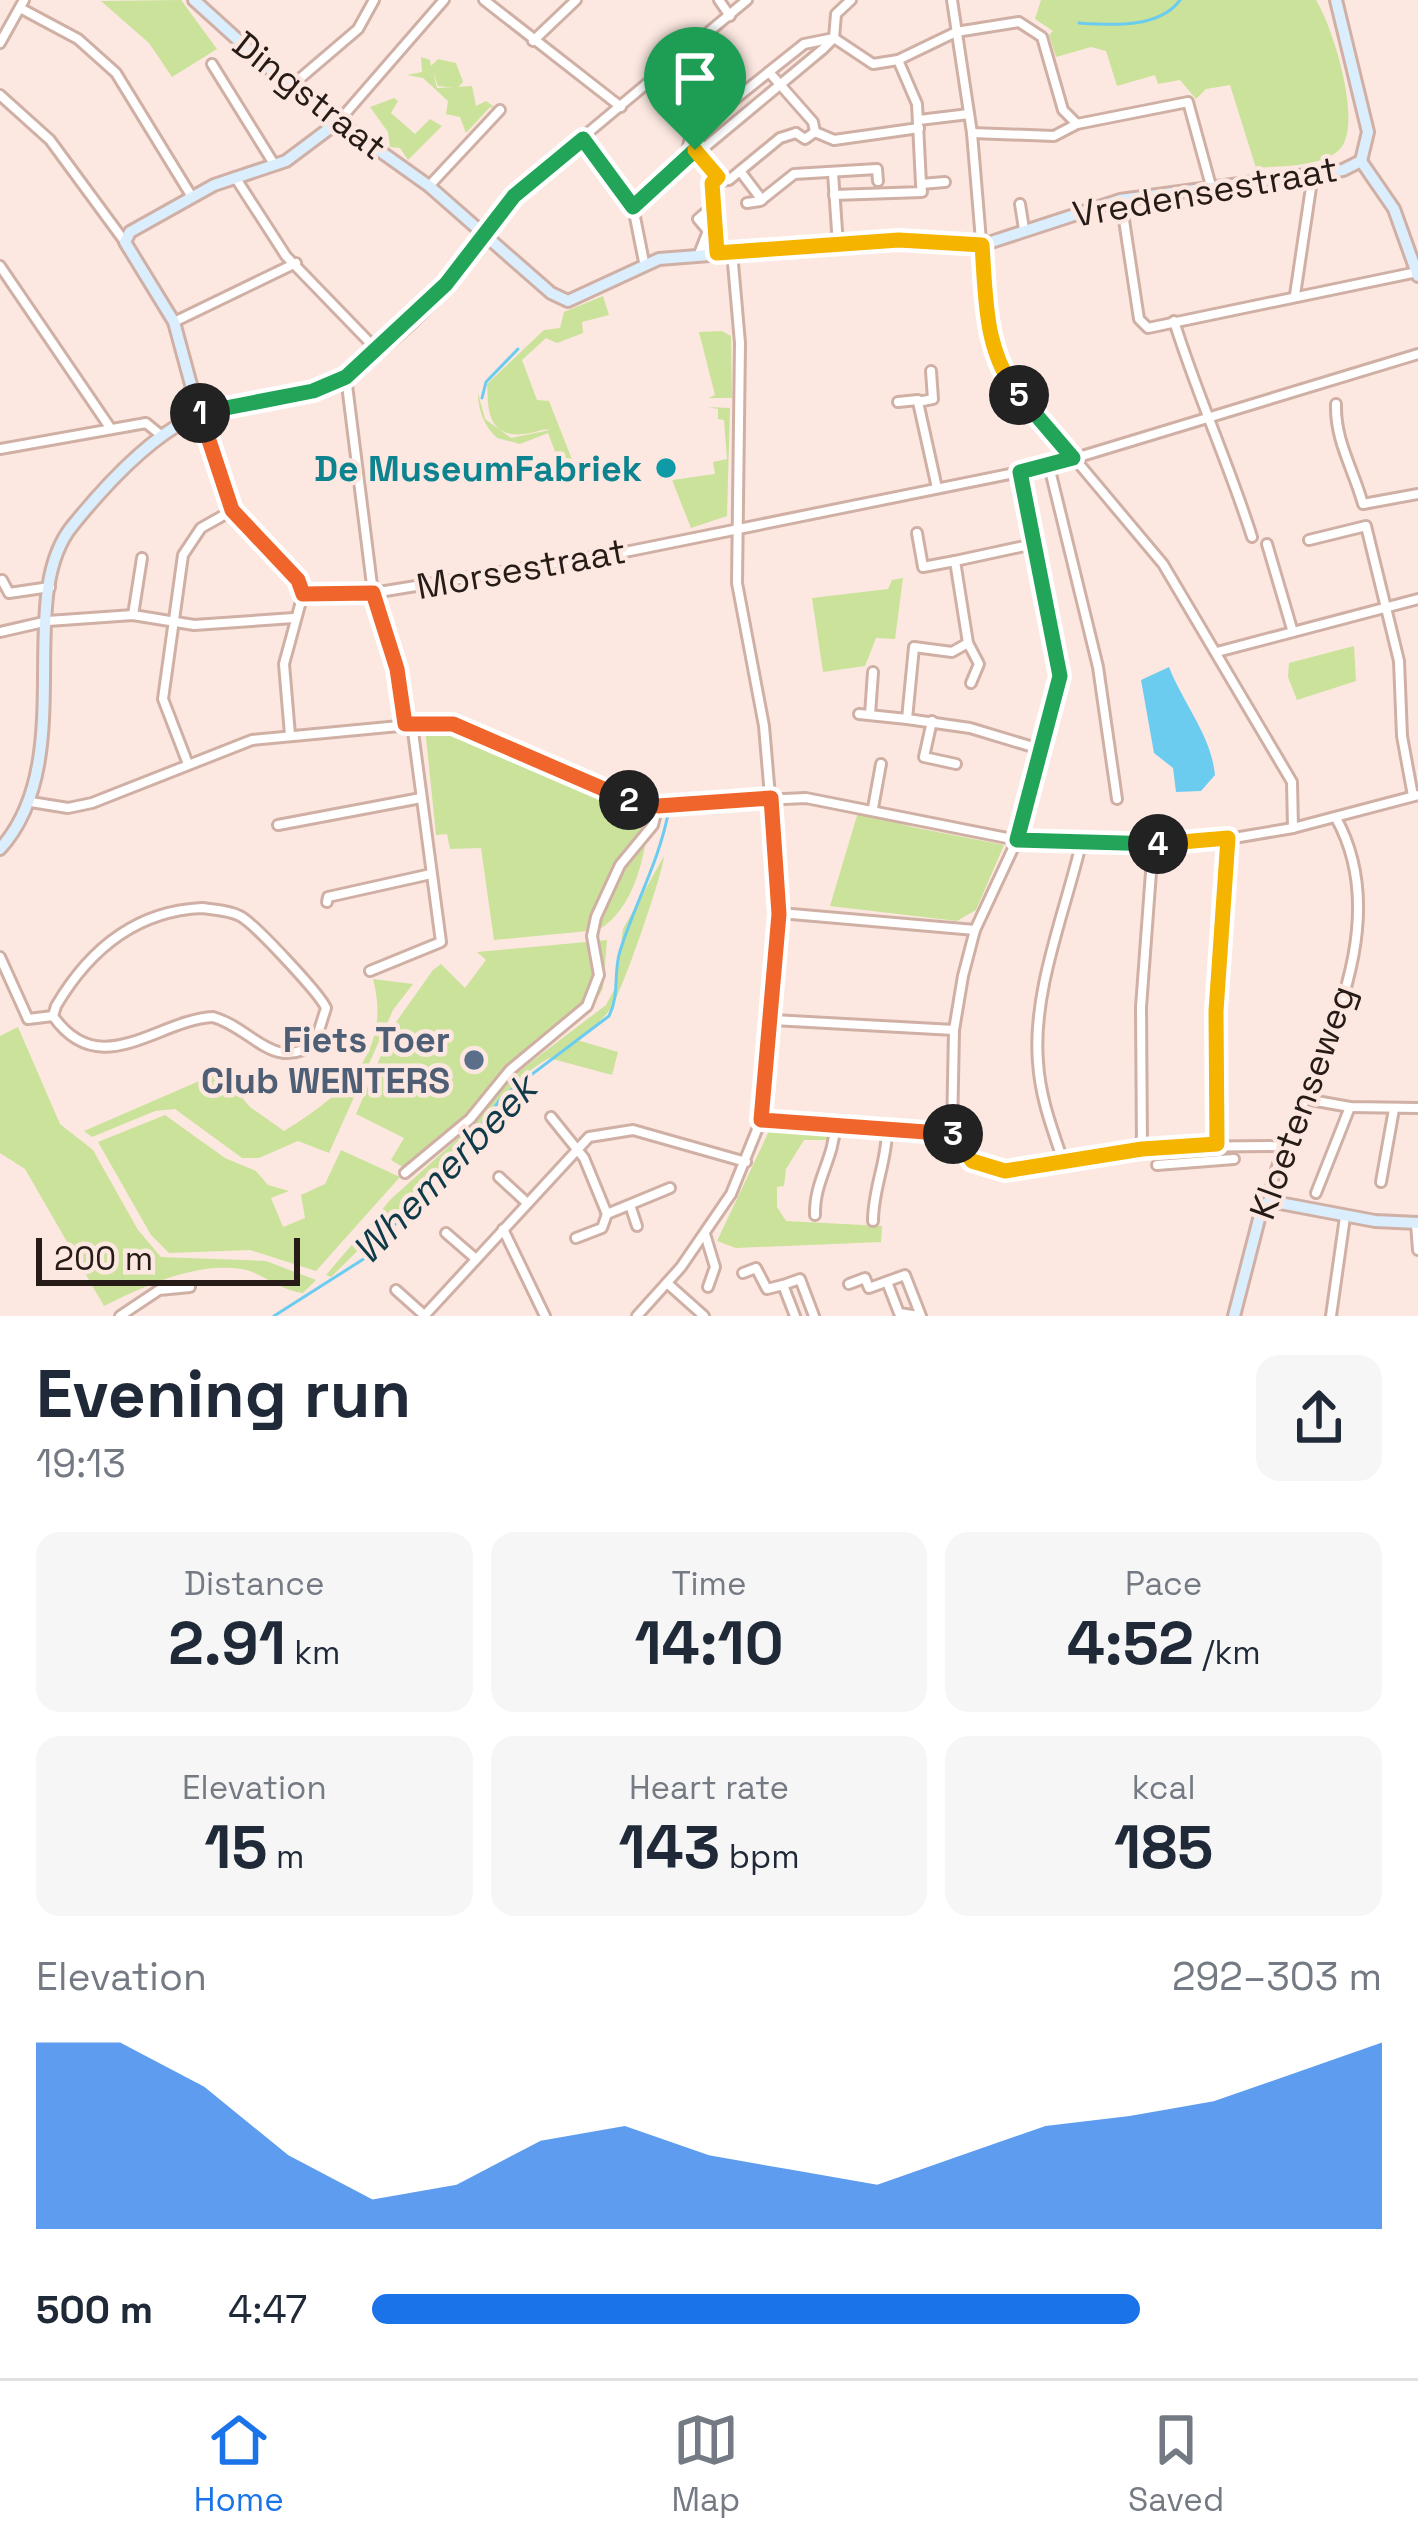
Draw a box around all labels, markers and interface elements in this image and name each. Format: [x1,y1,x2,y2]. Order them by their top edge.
street label: Dingstraat [223,21,396,170]
pin [644,27,746,150]
icon: arrive [662,45,728,111]
street label: Vredensestraat [1069,146,1341,238]
pin: 5 [989,365,1049,425]
text: 5 [1009,374,1029,416]
pin: 1 [170,383,230,443]
text: 1 [193,392,207,434]
place label: De MuseumFabriek [314,446,642,492]
marker: De MuseumFabriek [653,455,679,481]
street label: Morsestraat [413,528,629,610]
pin: 2 [599,770,659,830]
text: 2 [619,779,639,821]
pin: 4 [1128,814,1188,874]
text: 4 [1148,823,1169,865]
street label: Kloetenseweg [1239,979,1367,1226]
place label: Fiets Toer Club WENTERS [201,1017,450,1104]
marker: Fiets Toer Club WENTERS [461,1047,487,1073]
water label: Whemerbeek [342,1061,550,1274]
pin: 3 [923,1104,983,1164]
text: 3 [943,1113,963,1155]
scale bar [36,1232,300,1285]
text: 200 m [54,1238,153,1280]
text: Evening run [36,1352,411,1436]
button: share [1256,1355,1382,1481]
text: 19:13 [36,1439,126,1488]
text: Distance [184,1563,325,1605]
text: Time [671,1563,747,1605]
text: Pace [1125,1563,1202,1605]
text: 2.91 [168,1605,286,1682]
text: 14:10 [634,1605,784,1682]
text: 4:52 [1067,1605,1194,1682]
text: km [286,1632,340,1674]
text: /km [1194,1632,1261,1674]
text: Elevation [182,1767,327,1809]
text: Heart rate [629,1767,789,1809]
text: kcal [1132,1767,1196,1809]
text: 15 [204,1809,267,1886]
text: 143 [618,1809,720,1886]
text: 185 [1114,1809,1213,1886]
text: m [267,1836,304,1878]
text: bpm [720,1836,800,1878]
text: Elevation [36,1952,207,2001]
text: 292–303 m [1172,1952,1382,2001]
text: 500 m [36,2285,153,2334]
text: 4:47 [228,2285,307,2334]
tab: Home [194,2407,284,2521]
tab: Map [671,2407,740,2521]
tab: Saved [1128,2407,1224,2521]

